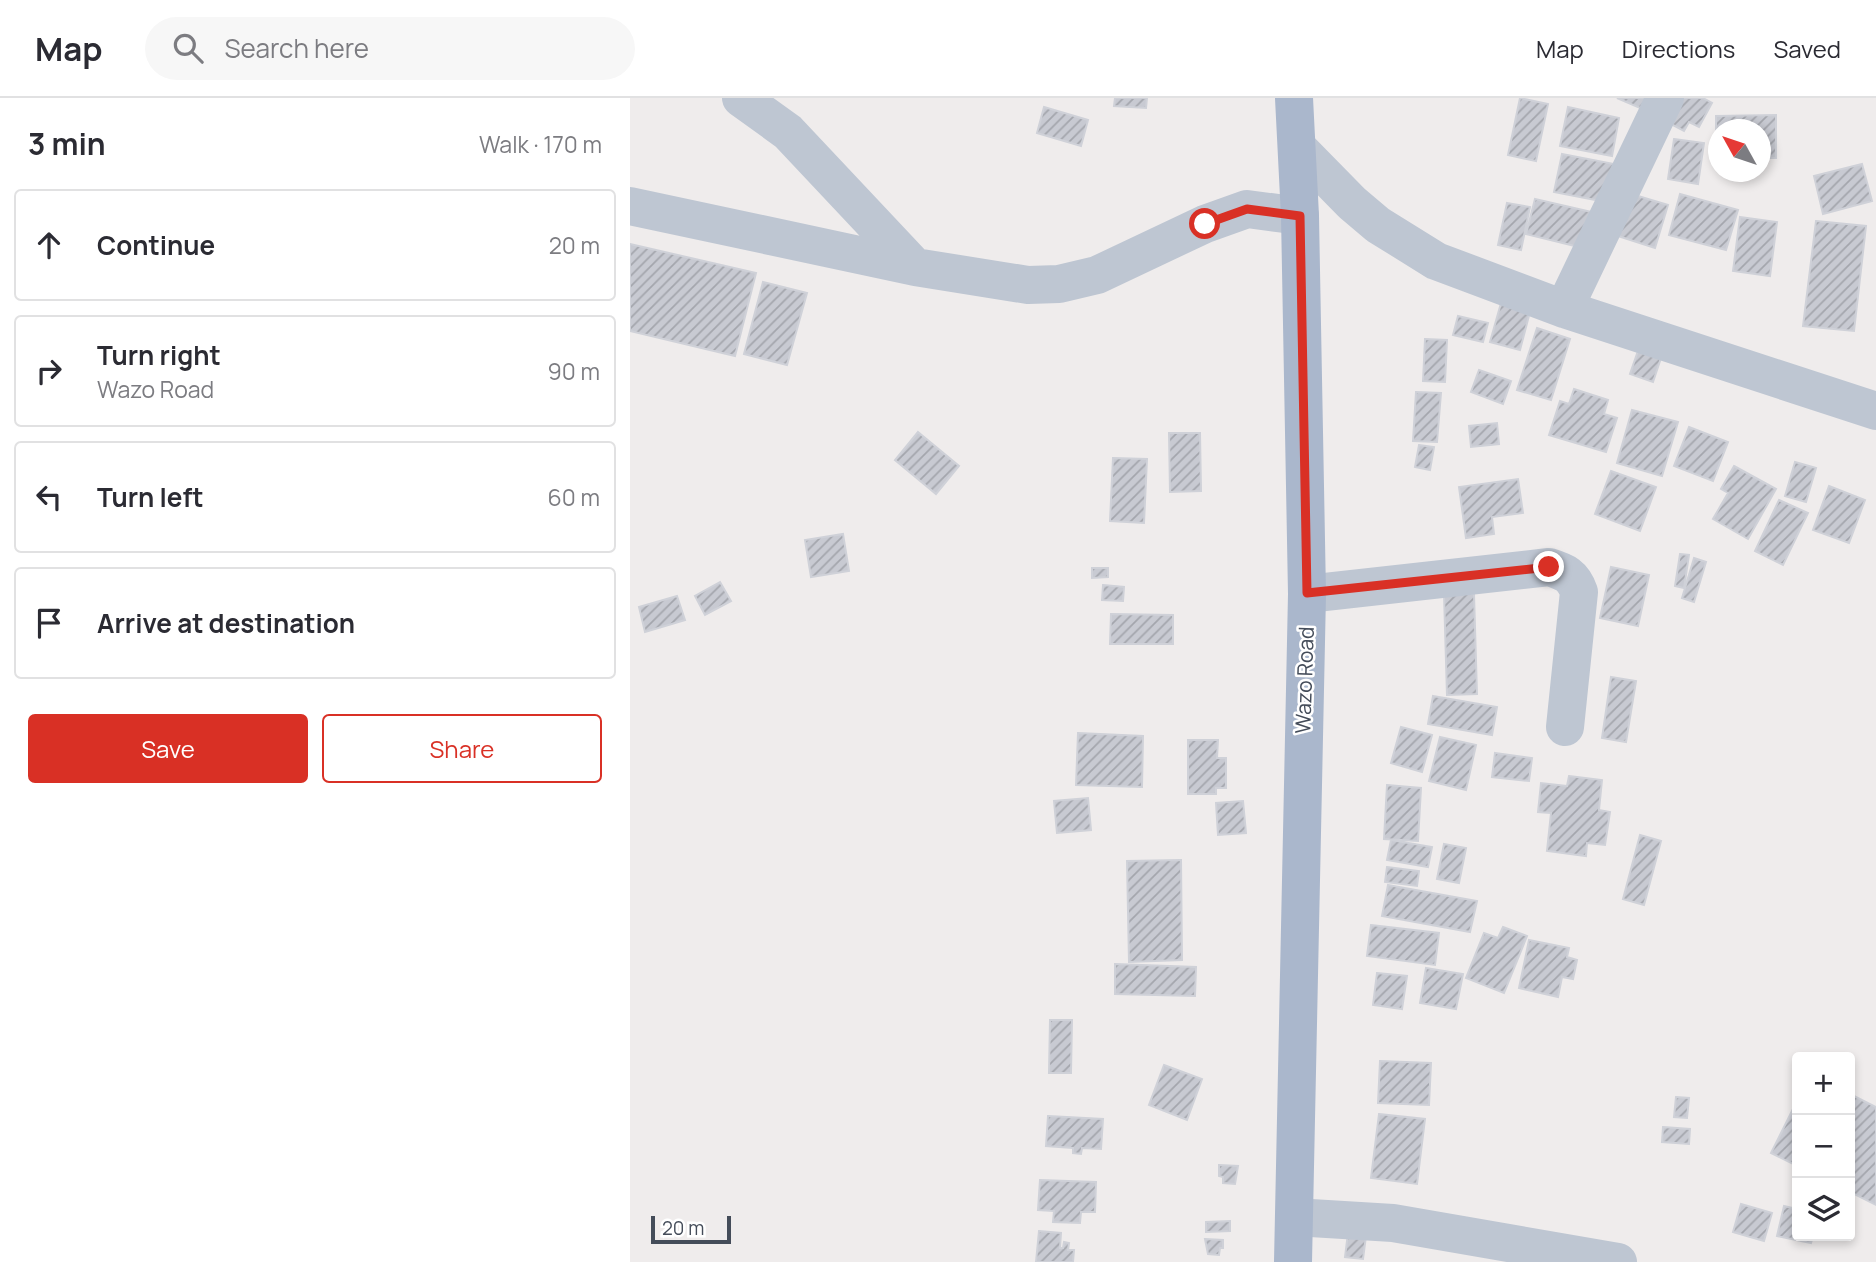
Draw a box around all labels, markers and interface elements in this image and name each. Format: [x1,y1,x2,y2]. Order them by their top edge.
search box [145,17,635,80]
text: Map [35,26,103,71]
icon: search [169,29,207,67]
text: Search here [225,30,369,66]
text: Map [1536,32,1584,65]
text: Directions [1622,32,1735,65]
text: Saved [1773,32,1841,65]
north arrow [1708,119,1771,182]
text: 3 min [28,123,106,164]
text: Walk · 170 m [479,128,602,160]
route start [1189,208,1220,239]
icon: ahead [30,226,68,264]
text: Continue [97,227,215,263]
text: 20 m [549,229,600,261]
text: Turn right [97,337,221,373]
icon: right [30,352,68,390]
text: 90 m [548,355,600,387]
text: Wazo Road [97,373,214,405]
icon: left [30,478,68,516]
text: Turn left [97,479,204,515]
text: 60 m [548,481,600,513]
route end [1533,551,1564,582]
icon: arrive [30,604,68,642]
text: Arrive at destination [97,605,355,641]
street label: Wazo Road [1288,626,1320,734]
button: Save [28,714,308,783]
button: Share [322,714,602,783]
map controls [1792,1052,1855,1241]
button: + [1792,1052,1855,1115]
button: − [1792,1115,1855,1178]
button: layers [1792,1178,1855,1241]
scale bar [651,1213,732,1245]
text: 20 m [662,1215,704,1241]

